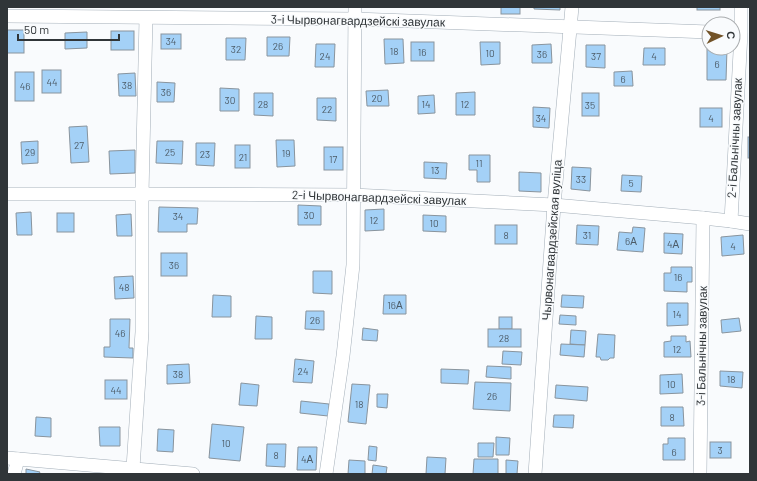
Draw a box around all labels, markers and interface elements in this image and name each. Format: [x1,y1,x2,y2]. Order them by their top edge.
street label: 3-і Чырвонагвардзейскі завулак [271,11,446,30]
scale bar [18,16,119,42]
north arrow [701,16,741,56]
text: 50 m [24,22,49,36]
text: С [725,31,738,40]
house number: 34 [166,35,176,47]
house number: 26 [273,40,283,52]
house number: 32 [231,43,241,55]
house number: 18 [390,45,398,57]
house number: 16 [418,46,426,58]
house number: 10 [485,47,495,59]
house number: 36 [537,48,547,60]
house number: 24 [320,50,330,62]
house number: 37 [591,50,601,62]
house number: 4 [651,50,657,62]
house number: 6 [714,58,720,70]
house number: 6 [620,73,626,85]
house number: 44 [46,76,58,88]
street label: 2-і Бальнічны завулак [724,77,745,198]
house number: 38 [122,79,132,91]
house number: 46 [20,80,30,92]
house number: 36 [161,86,171,98]
house number: 20 [371,92,383,104]
house number: 30 [225,94,235,106]
house number: 28 [258,98,268,110]
house number: 14 [421,98,431,110]
house number: 12 [461,98,469,110]
house number: 35 [585,99,595,111]
house number: 22 [322,103,332,115]
house number: 34 [536,112,546,124]
house number: 4 [708,112,714,124]
house number: 27 [74,139,84,151]
house number: 29 [25,146,35,158]
house number: 25 [165,146,175,158]
house number: 19 [282,147,290,159]
house number: 23 [200,148,210,160]
house number: 21 [239,151,247,163]
house number: 17 [329,153,337,165]
house number: 11 [475,157,483,169]
street label: Чырвонагвардзейская вуліца [538,159,565,321]
house number: 13 [431,164,439,176]
house number: 33 [576,173,586,185]
house number: 5 [628,177,634,189]
street label: 2-і Чырвонагвардзейскі завулак [292,187,467,208]
house number: 30 [304,209,314,221]
house number: 34 [173,210,183,222]
house number: 12 [370,214,378,226]
house number: 10 [429,217,439,229]
house number: 8 [503,229,509,241]
house number: 31 [583,229,591,241]
house number: 6А [625,235,637,247]
house number: 4А [667,238,679,250]
house number: 4 [730,240,736,252]
house number: 36 [169,259,179,271]
house number: 16 [674,271,682,283]
house number: 48 [119,281,129,293]
street label: 3-і Бальнічны завулак [693,285,710,406]
house number: 16А [387,299,403,311]
house number: 14 [672,308,682,320]
house number: 26 [310,314,320,326]
house number: 46 [115,327,125,339]
house number: 28 [499,332,509,344]
house number: 12 [673,343,681,355]
house number: 24 [298,365,308,377]
house number: 38 [173,368,183,380]
house number: 18 [727,373,735,385]
house number: 10 [666,378,676,390]
house number: 44 [110,384,122,396]
house number: 26 [487,390,497,402]
house number: 18 [355,398,363,410]
house number: 8 [669,411,675,423]
house number: 10 [221,437,231,449]
house number: 3 [717,444,723,456]
house number: 6 [671,446,677,458]
house number: 8 [273,449,279,461]
house number: 4А [301,453,313,465]

